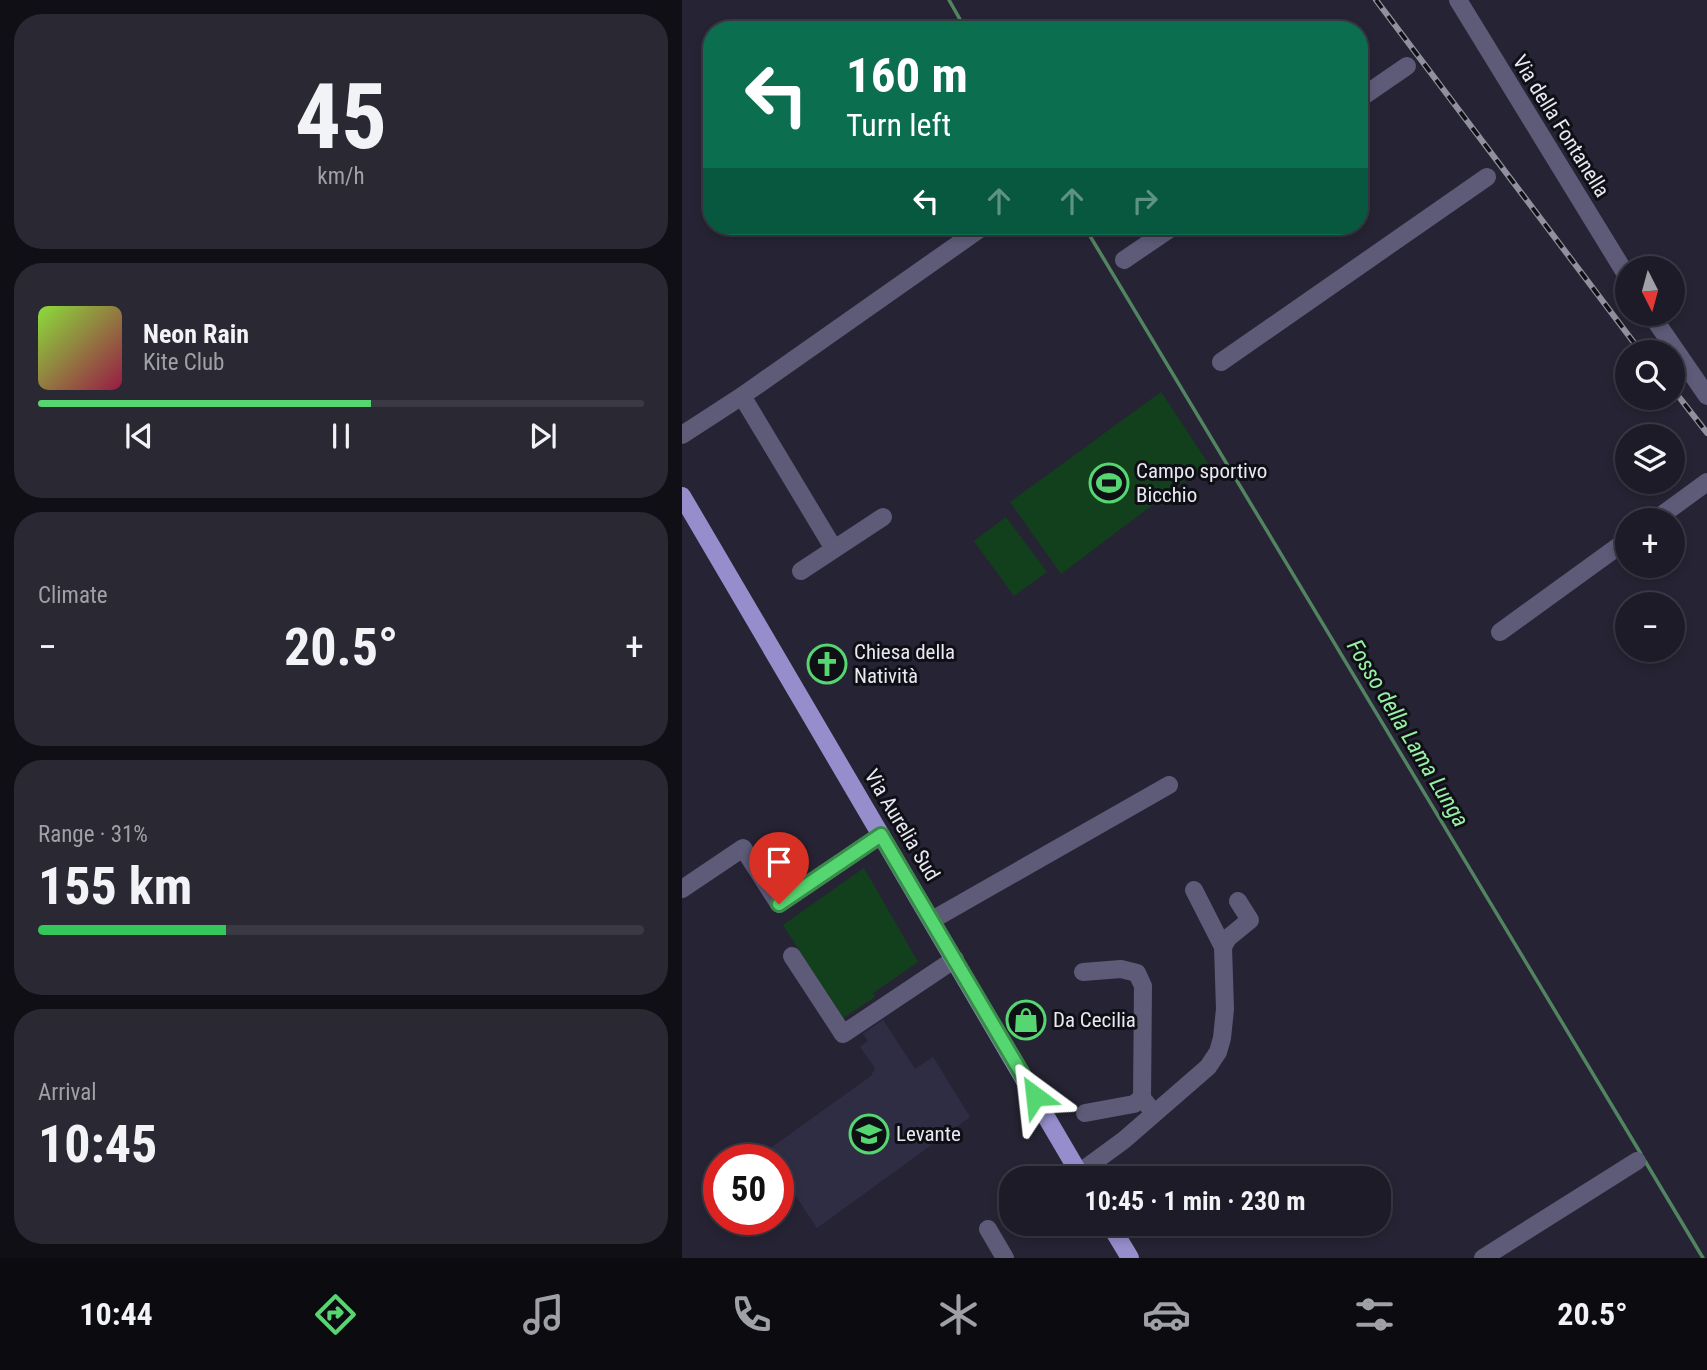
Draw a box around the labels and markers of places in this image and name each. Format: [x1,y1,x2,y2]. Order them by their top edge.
place label: Campo sportivo Bicchio [1136,459,1267,507]
sports icon: Campo sportivo Bicchio [1088,462,1130,504]
place label: Chiesa della Natività [854,640,955,688]
church icon: Chiesa della Natività [806,643,848,685]
pin [749,832,809,904]
shop icon: Da Cecilia [1005,999,1047,1041]
place label: Da Cecilia [1053,1008,1136,1032]
school or university icon: Levante [848,1113,890,1155]
place label: Levante [896,1122,961,1146]

